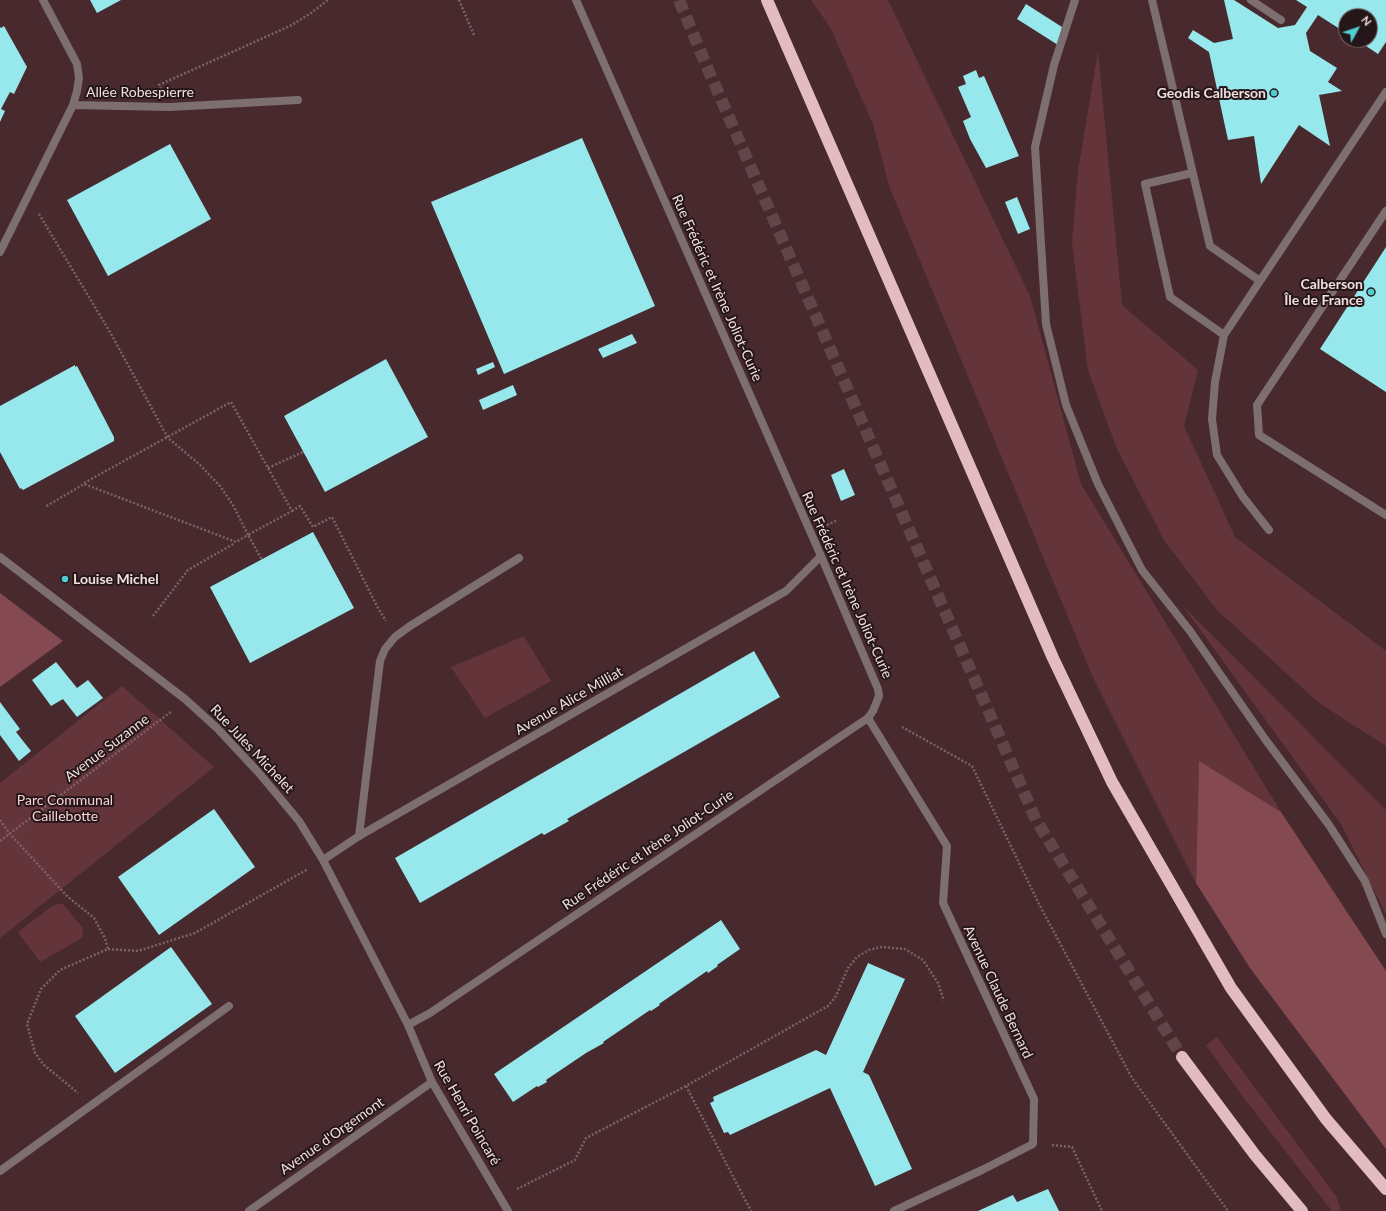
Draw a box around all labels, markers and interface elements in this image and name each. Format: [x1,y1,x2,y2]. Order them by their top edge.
north arrow [1338,8,1378,48]
text: N [1359,13,1375,28]
street label: Allée Robespierre [86,84,194,100]
place label: Geodis Calberson [1157,85,1266,101]
marker: Geodis Calberson [1269,88,1279,98]
street label: Rue Frédéric et Irène Joliot-Curie [668,192,766,384]
place label: Calberson Île de France [1284,276,1363,308]
marker: Calberson Île de France [1366,287,1376,297]
street label: Rue Frédéric et Irène Joliot-Curie [798,489,896,681]
place label: Louise Michel [73,571,159,587]
marker: Louise Michel [60,574,70,584]
street label: Avenue Alice Milliat [512,663,626,739]
street label: Rue Jules Michelet [207,701,297,797]
street label: Avenue Suzanne [61,711,153,785]
street label: Rue Frédéric et Irène Joliot-Curie [559,786,737,914]
park label: Parc Communal Caillebotte [17,792,113,824]
street label: Avenue Claude Bernard [960,923,1036,1061]
street label: Rue Henri Poincaré [430,1058,504,1168]
street label: Avenue d'Orgemont [277,1094,387,1178]

